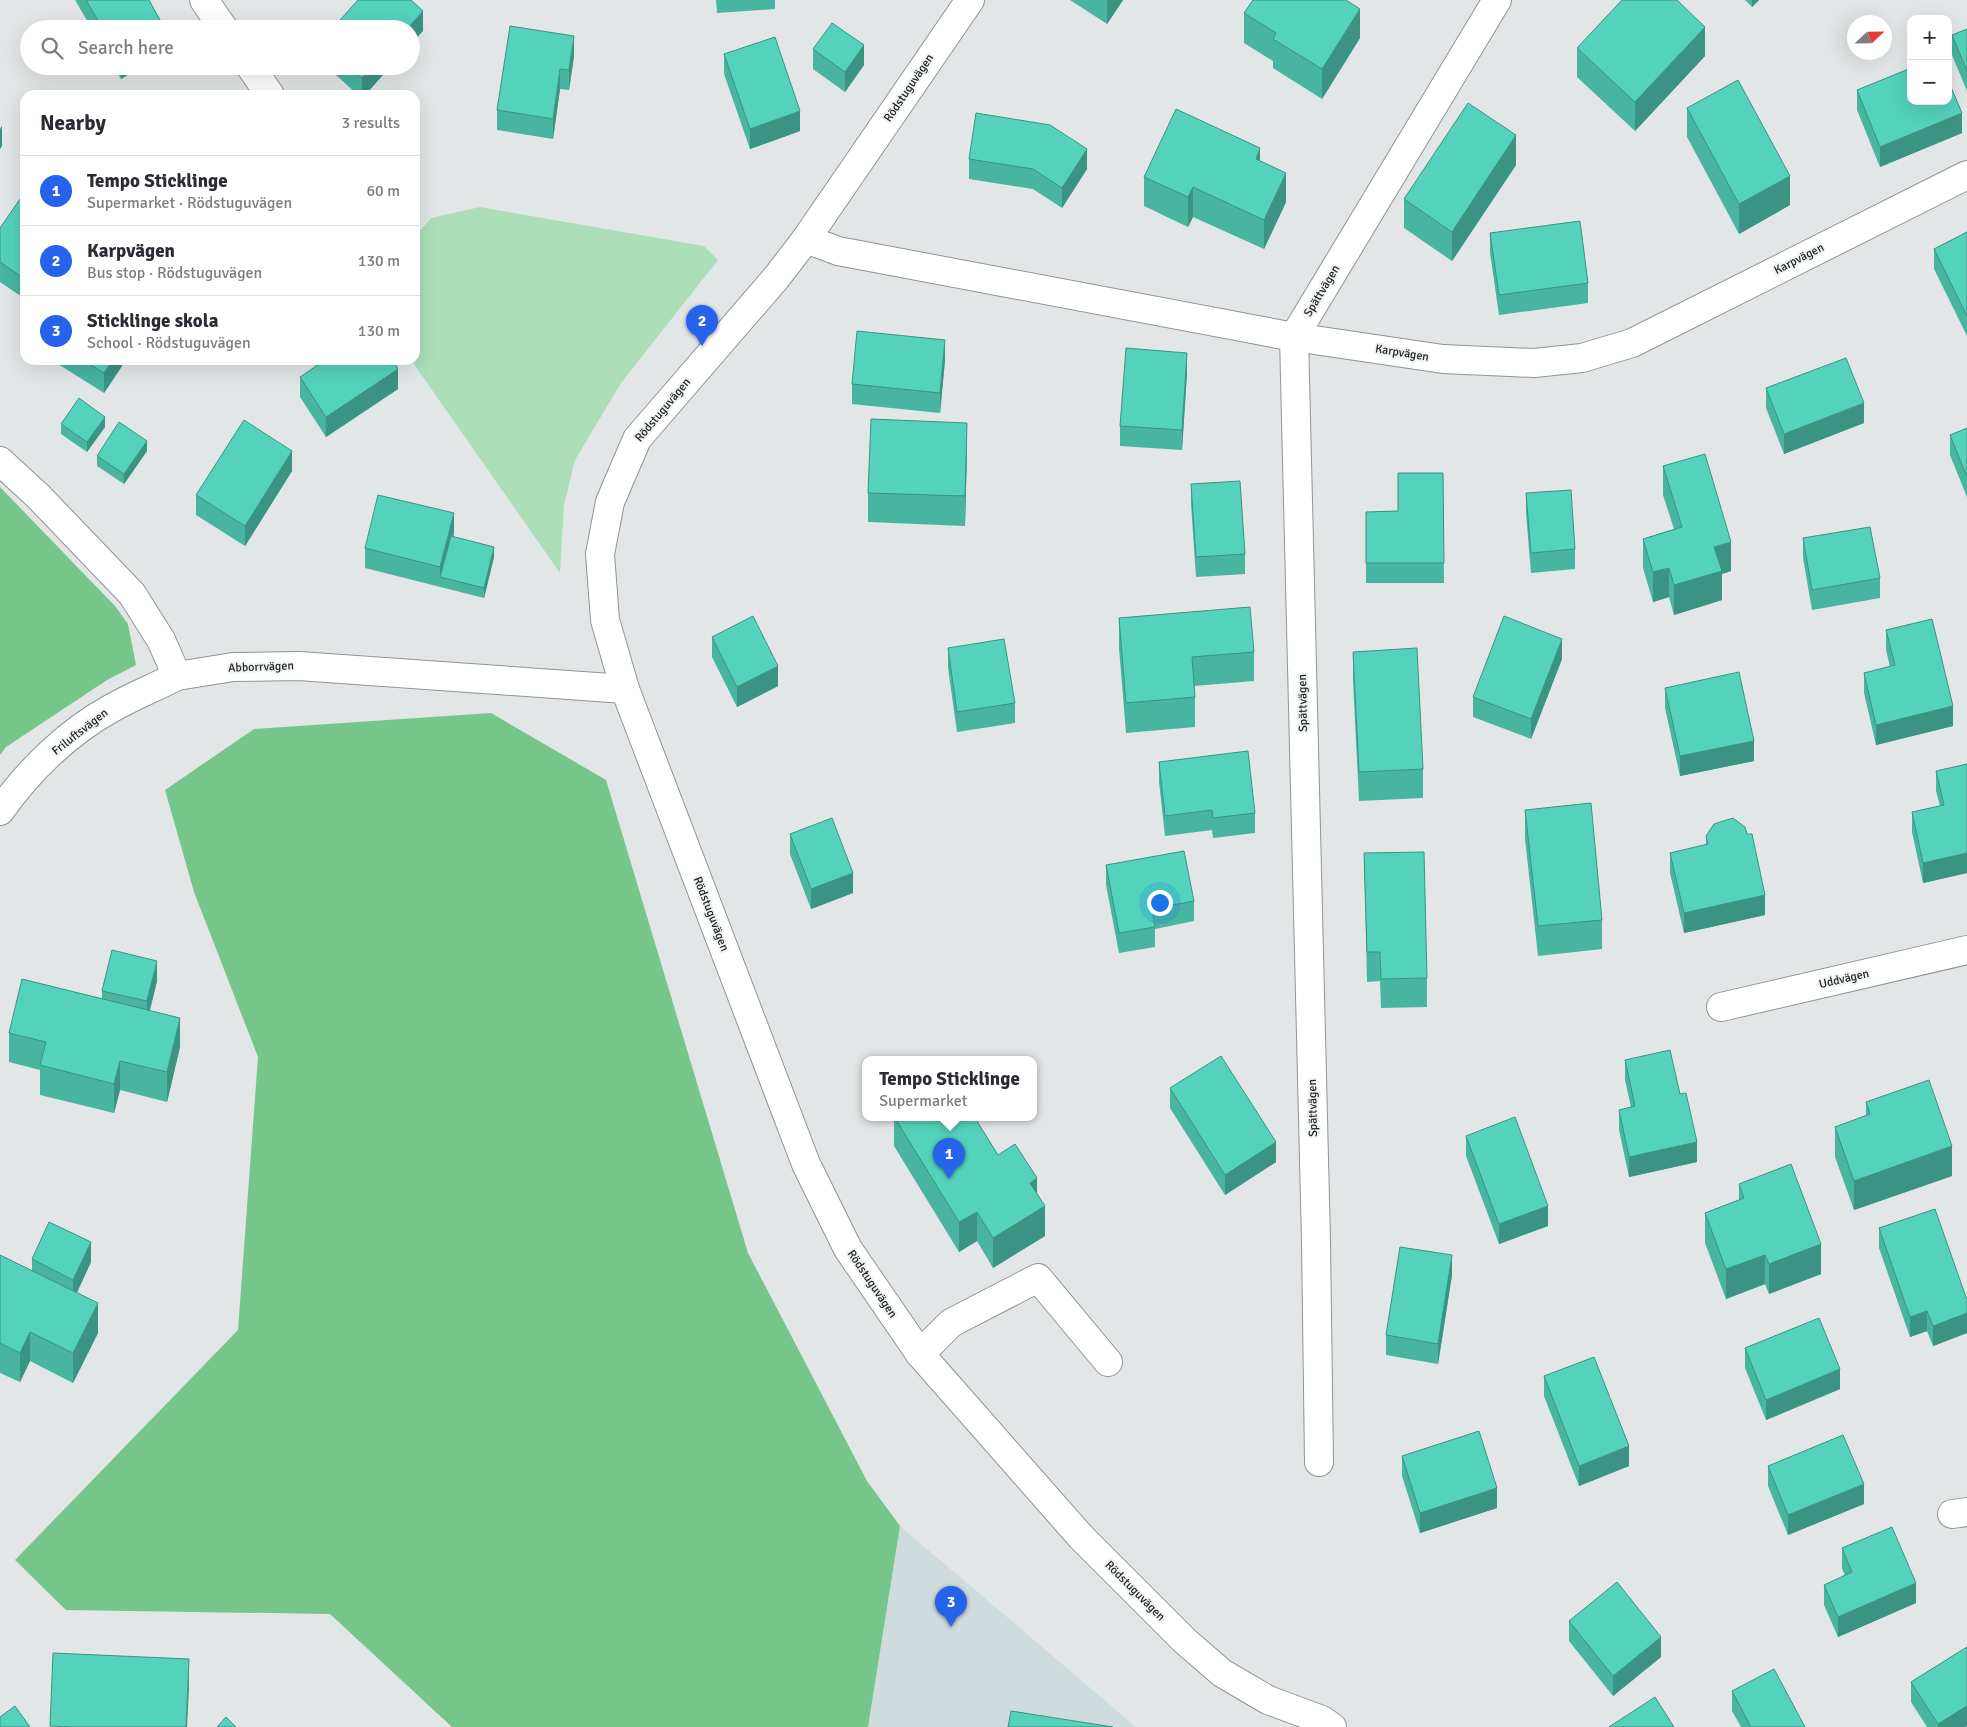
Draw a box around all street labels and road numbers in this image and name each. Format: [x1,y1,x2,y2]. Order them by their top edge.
street label: Rödstuguvägen [881,51,937,125]
street label: Karpvägen [1771,240,1827,278]
street label: Spättvägen [1301,262,1343,320]
street label: Karpvägen [1374,341,1430,365]
street label: Rödstuguvägen [632,375,694,445]
street label: Abborrvägen [228,658,294,676]
street label: Spättvägen [1295,674,1311,732]
street label: Friluftsvägen [49,705,111,759]
street label: Rödstuguvägen [690,874,732,954]
street label: Uddvägen [1817,966,1871,992]
street label: Spättvägen [1305,1079,1321,1137]
street label: Rödstuguvägen [844,1247,900,1321]
street label: Rödstuguvägen [1102,1558,1168,1624]

